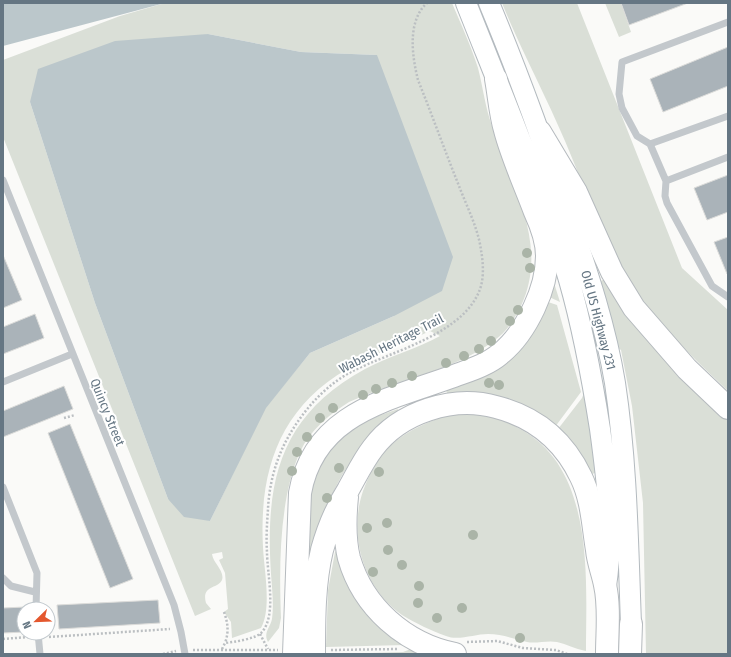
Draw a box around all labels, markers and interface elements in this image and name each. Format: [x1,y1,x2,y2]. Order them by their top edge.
street label: Old US Highway 231 [578,269,619,372]
street label: Wabash Heritage Trail [337,310,446,376]
street label: Quincy Street [87,376,128,449]
north arrow [16,601,56,641]
text: N [20,619,35,630]

